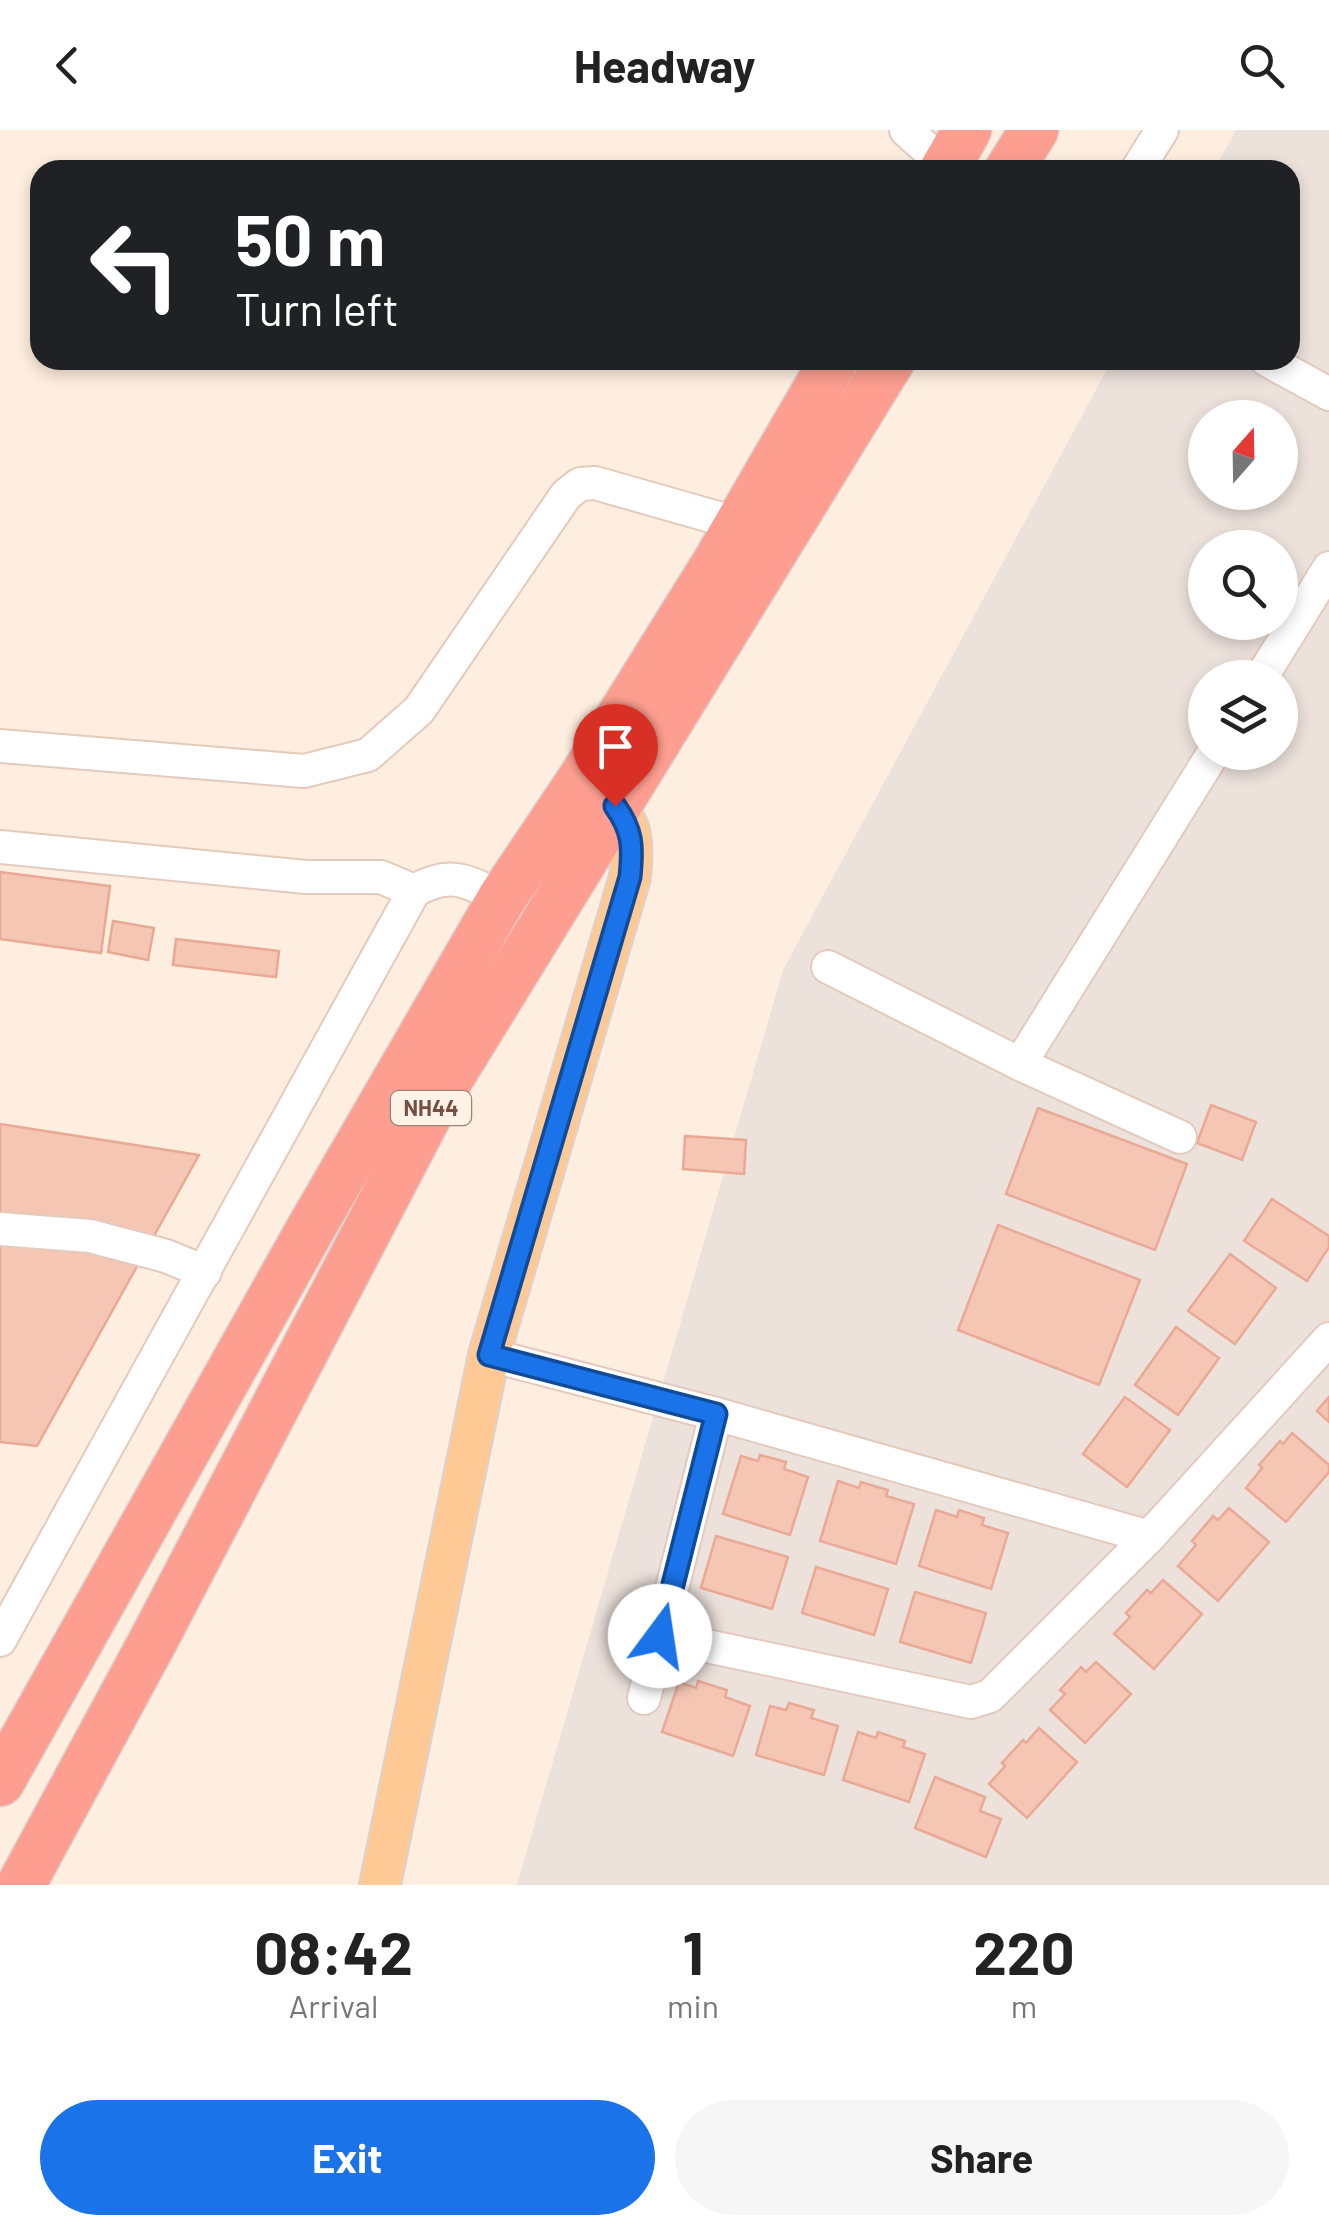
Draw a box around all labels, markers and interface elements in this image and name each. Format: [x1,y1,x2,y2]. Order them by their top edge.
icon: back [40,38,95,93]
text: Headway [574,38,755,92]
icon: search [1234,38,1289,93]
text: 50 m [235,196,385,280]
icon: left [70,200,200,330]
text: Turn left [235,281,399,335]
north arrow [1188,400,1298,510]
map controls [1188,400,1298,770]
button: search [1188,530,1298,640]
button: layers [1188,660,1298,770]
pin [573,704,658,807]
icon: arrive [588,719,643,774]
road number: NH44 [391,1091,471,1125]
position arrow [608,1584,712,1688]
text: 08:42 [254,1915,413,1987]
text: 1 [682,1915,704,1987]
text: 220 [973,1915,1075,1987]
text: Arrival [289,1986,378,2024]
text: min [667,1986,719,2024]
text: m [1011,1986,1037,2024]
button: Exit [40,2100,655,2215]
button: Share [675,2100,1289,2215]

